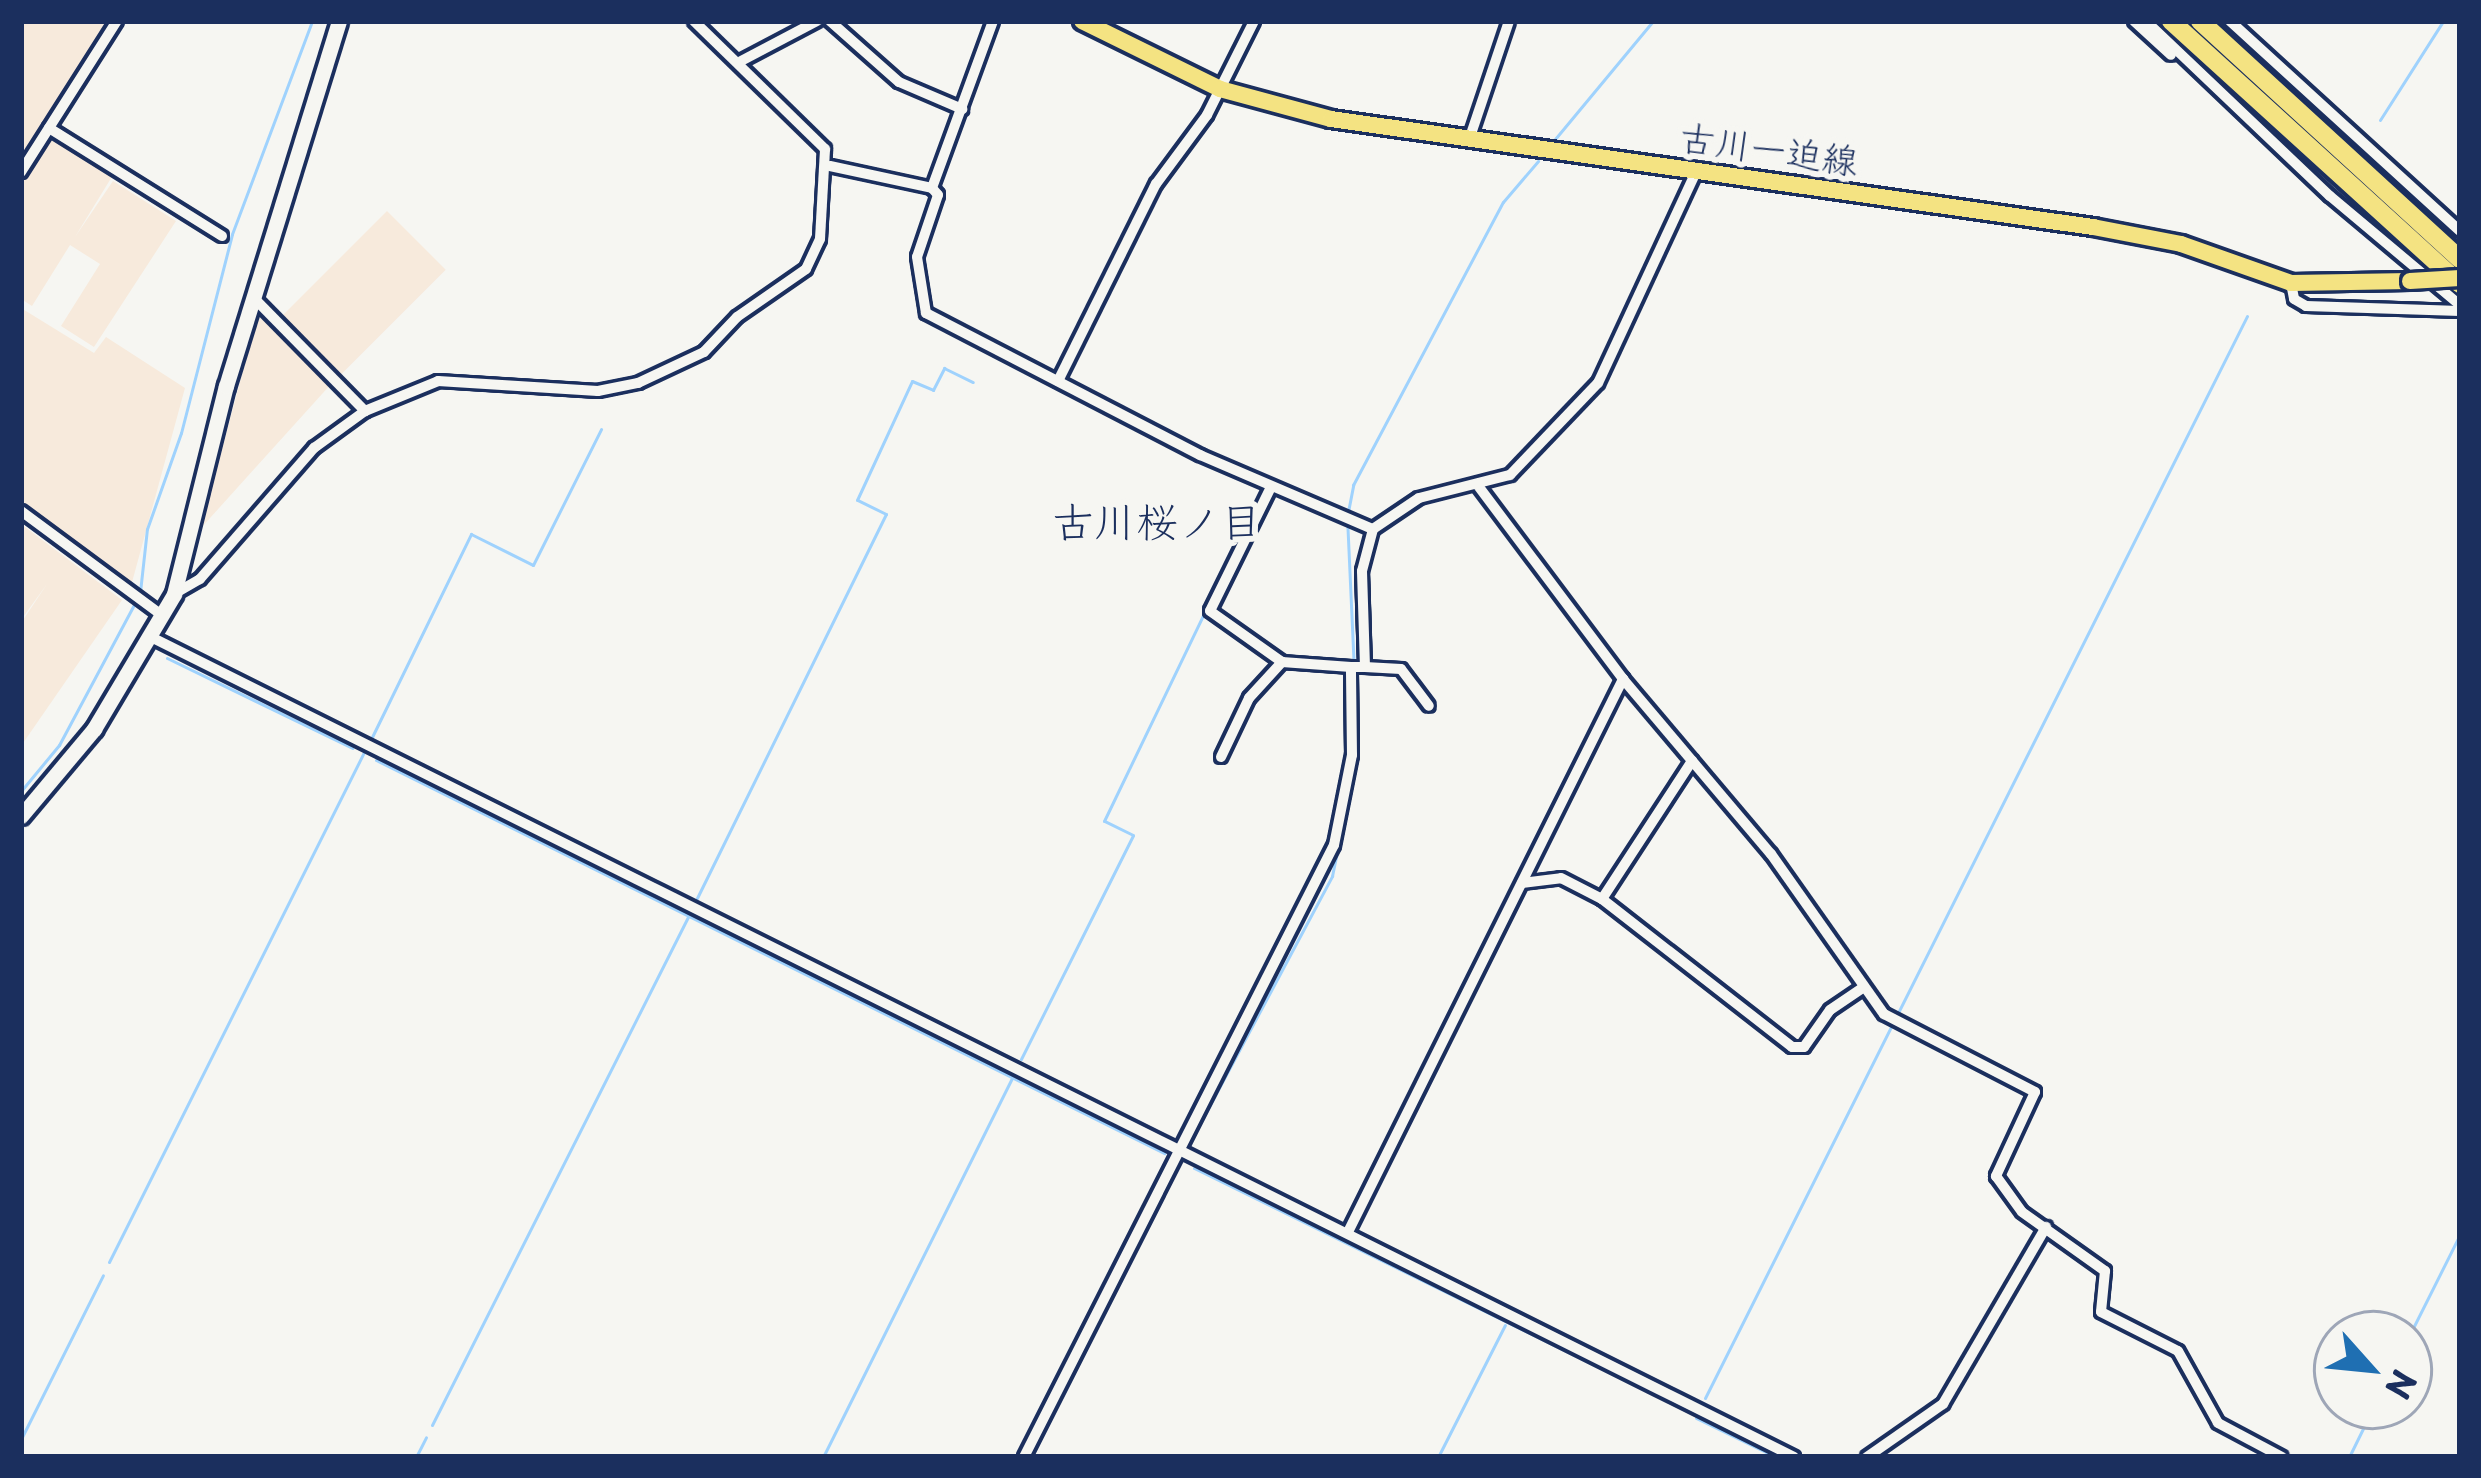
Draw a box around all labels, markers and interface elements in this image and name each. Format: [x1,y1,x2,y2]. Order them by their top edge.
street label: 古川一迫線 [1677,114,1861,182]
district label: 古川桜ノ目 [1052,495,1262,545]
north arrow [2313,1310,2433,1430]
text: N [2374,1362,2431,1408]

